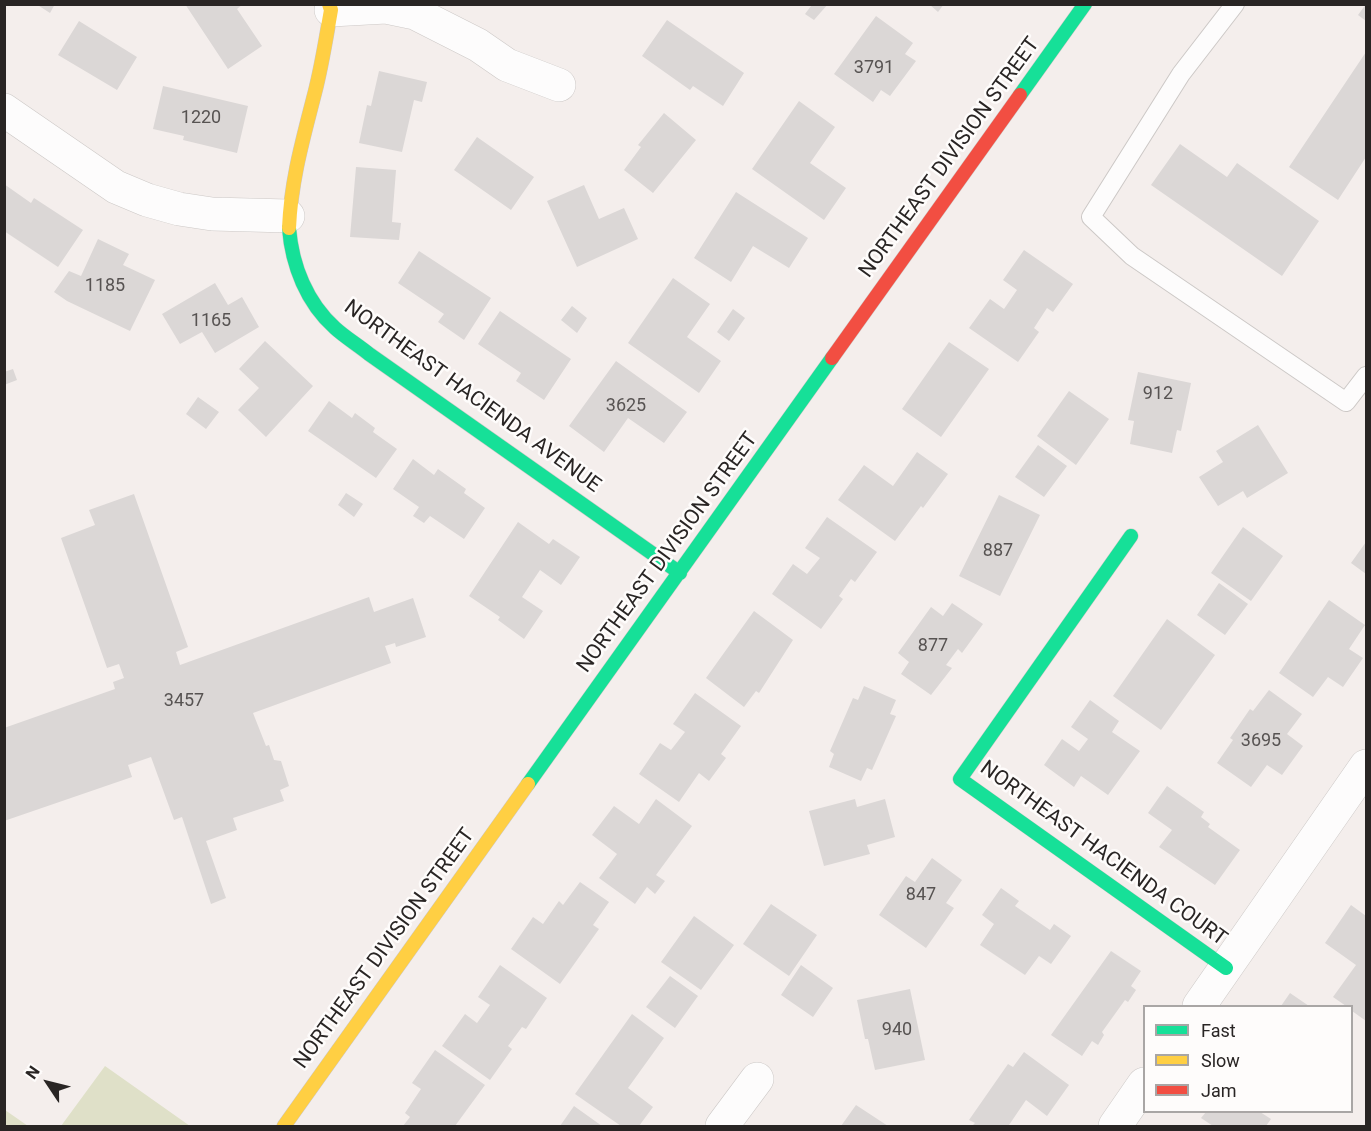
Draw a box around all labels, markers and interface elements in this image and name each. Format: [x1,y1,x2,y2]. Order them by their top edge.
street label: NORTHEAST DIVISION STREET [854,33,1046,283]
house number: 3791 [854,57,894,79]
house number: 1220 [181,107,221,129]
house number: 1185 [85,275,125,297]
street label: NORTHEAST HACIENDA AVENUE [339,295,605,499]
house number: 1165 [191,310,231,332]
house number: 912 [1143,383,1173,405]
house number: 3625 [606,395,646,417]
street label: NORTHEAST DIVISION STREET [572,428,764,678]
house number: 887 [983,540,1013,562]
house number: 877 [918,635,948,657]
house number: 3457 [164,690,204,712]
house number: 3695 [1241,730,1281,752]
street label: NORTHEAST HACIENDA COURT [975,756,1231,952]
street label: NORTHEAST DIVISION STREET [289,824,481,1074]
house number: 847 [906,884,936,906]
legend [1143,1005,1353,1113]
house number: 940 [882,1019,912,1041]
text: Fast [1201,1020,1236,1041]
text: Slow [1201,1050,1240,1071]
north arrow [18,1053,78,1113]
text: N [22,1062,44,1082]
text: Jam [1201,1080,1237,1101]

